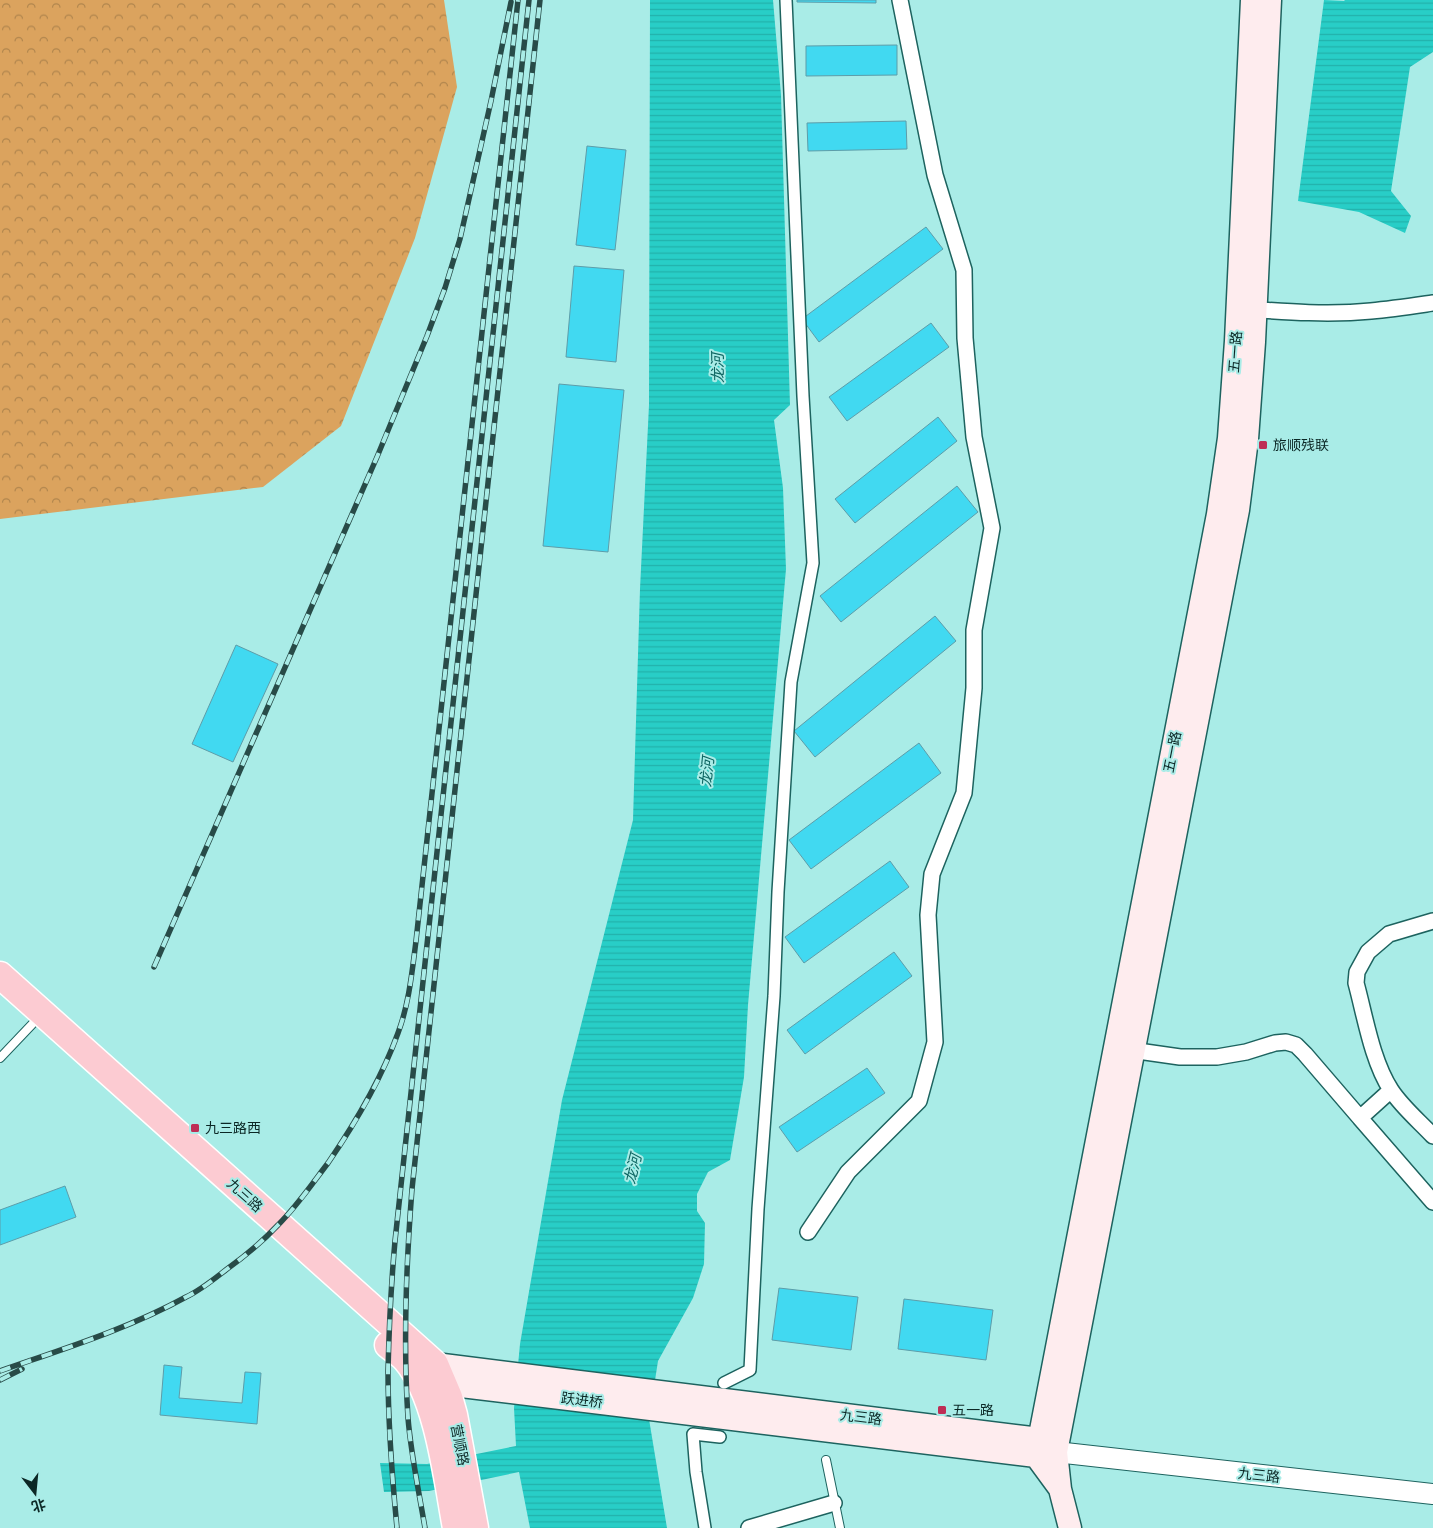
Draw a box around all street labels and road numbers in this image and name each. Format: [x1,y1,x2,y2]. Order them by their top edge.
street label: 五一路 [1225,330,1245,374]
street label: 五一路 [1159,730,1185,774]
street label: 九三路 [223,1174,267,1216]
street label: 跃进桥 [560,1389,604,1411]
street label: 九三路 [839,1406,883,1428]
street label: 营顺路 [447,1423,473,1467]
street label: 九三路 [1237,1464,1281,1486]

